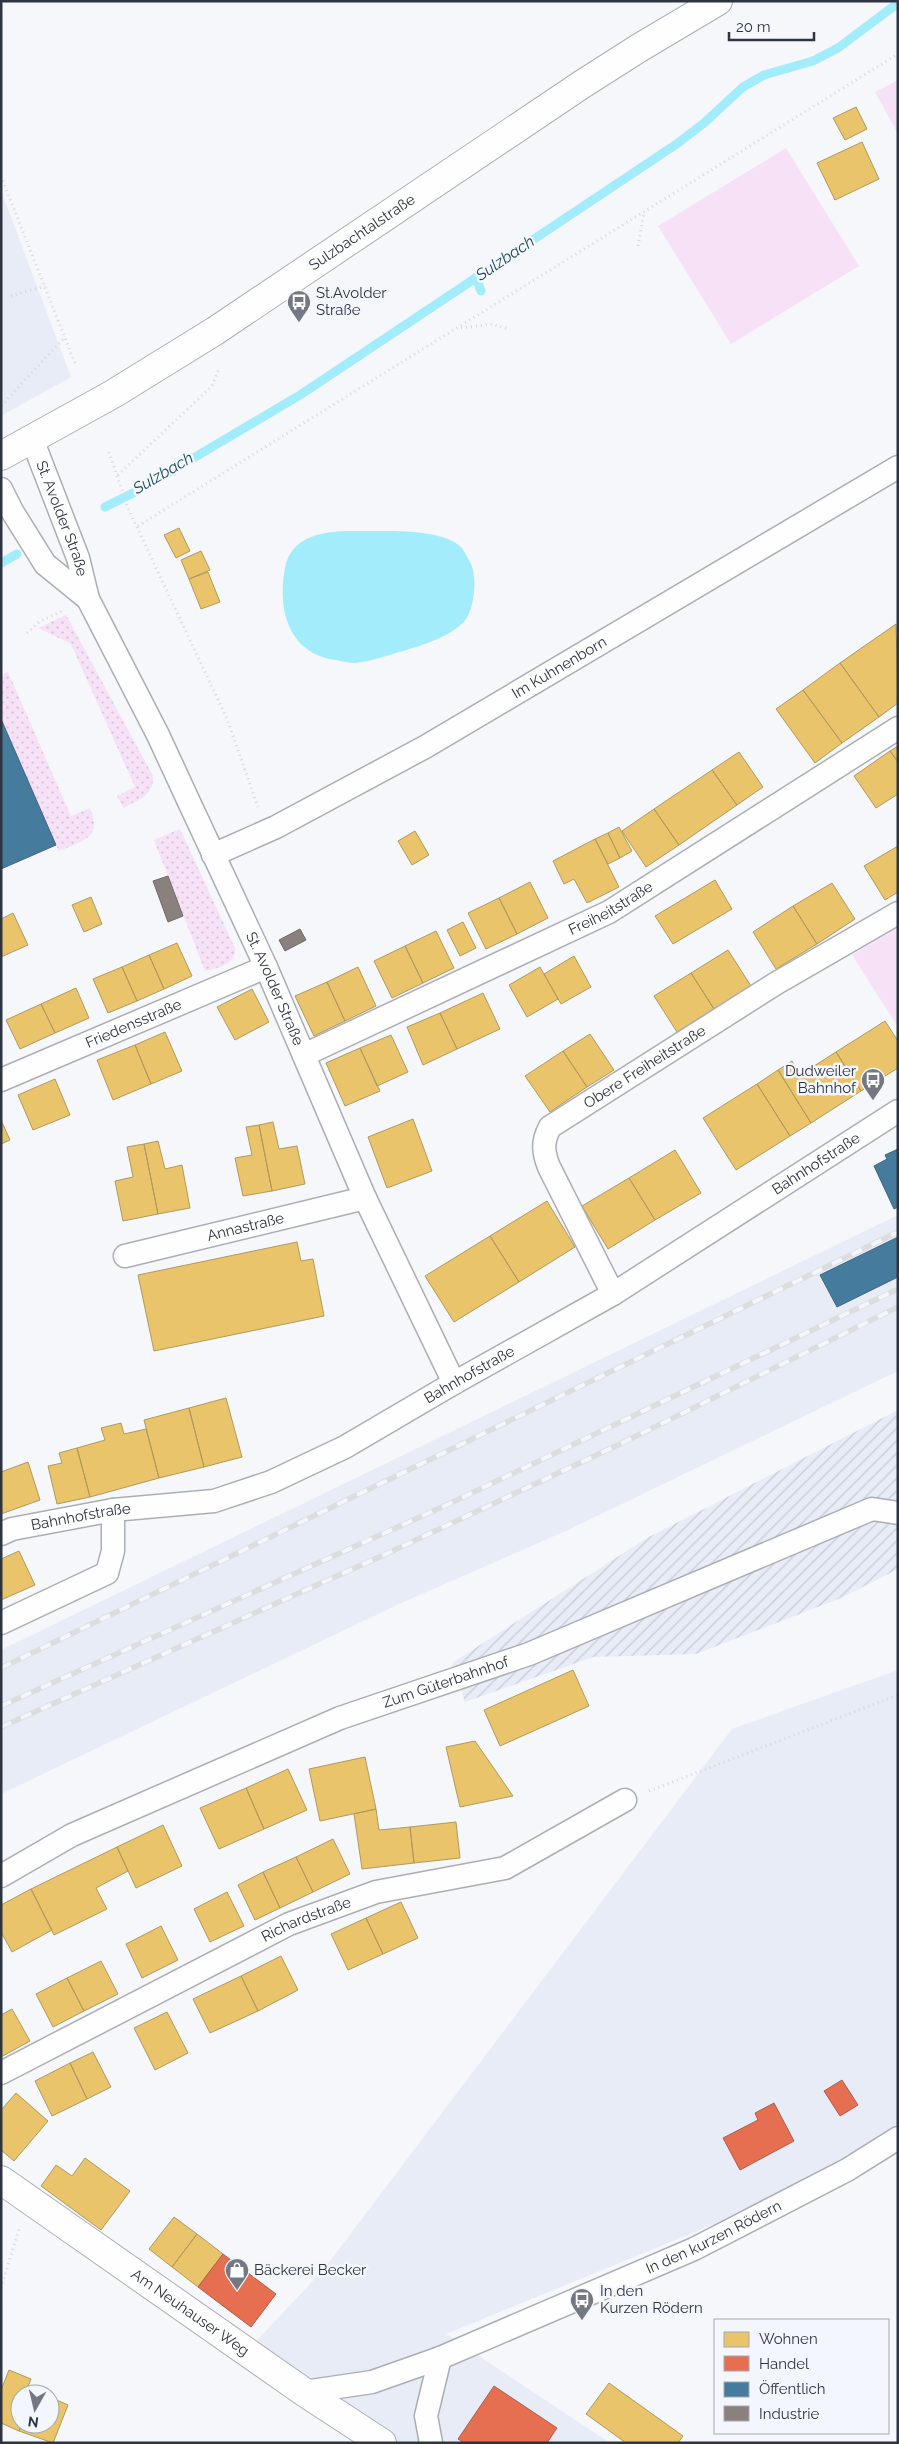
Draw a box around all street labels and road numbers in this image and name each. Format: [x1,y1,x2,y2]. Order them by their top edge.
street label: Sulzbachtalstraße [306,190,419,274]
street label: St. Avolder Straße [32,458,91,578]
street label: Im Kuhnenborn [509,633,610,703]
street label: Freiheitstraße [565,877,656,939]
street label: St. Avolder Straße [242,929,308,1048]
street label: Friedensstraße [83,995,184,1052]
street label: Obere Freiheitstraße [580,1021,709,1112]
street label: Bahnhofstraße [769,1129,863,1199]
street label: Annastraße [205,1209,286,1245]
street label: Bahnhofstraße [421,1342,518,1408]
street label: Bahnhofstraße [29,1499,132,1534]
street label: Zum Güterbahnhof [380,1652,512,1712]
street label: Richardstraße [258,1893,354,1946]
street label: In den kurzen Rödern [643,2197,784,2278]
street label: Am Neuhauser Weg [128,2265,253,2360]

